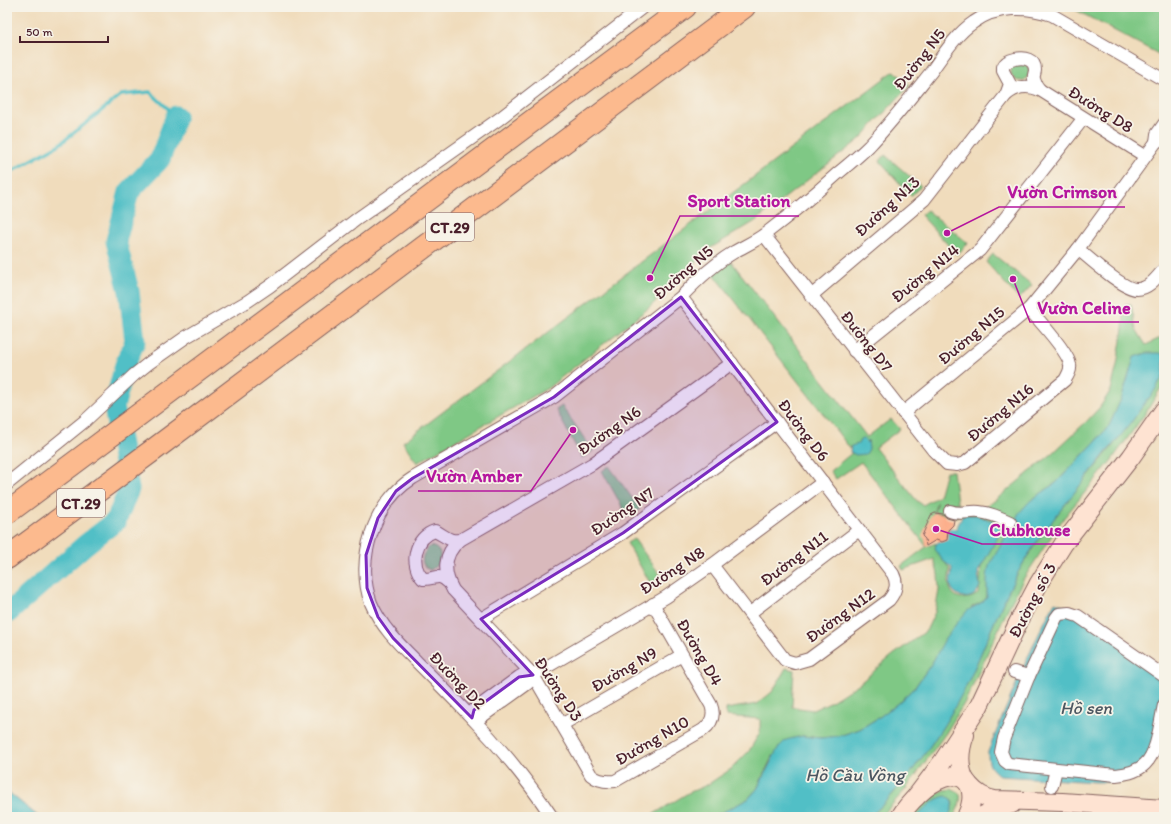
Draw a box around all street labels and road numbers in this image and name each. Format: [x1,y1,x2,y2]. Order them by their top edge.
street label: Đường N5 [889,24,949,94]
street label: Đường D8 [1065,81,1137,137]
street label: Đường N13 [850,171,924,241]
road number: CT.29 [426,213,474,241]
street label: Đường N14 [887,239,963,307]
street label: Đường N5 [649,241,717,303]
street label: Đường N15 [934,301,1008,369]
street label: Đường D7 [837,306,897,376]
street label: Đường N16 [963,378,1037,446]
street label: Đường D6 [774,395,834,465]
street label: Đường N6 [573,401,645,459]
street label: Đường N7 [586,482,658,540]
road number: CT.29 [57,489,105,517]
street label: Đường N11 [756,526,832,590]
street label: Đường N8 [636,542,708,598]
street label: Đường số 3 [1004,559,1060,641]
street label: Đường N12 [801,583,879,647]
street label: Đường D4 [673,615,727,689]
street label: Đường N9 [587,642,661,696]
street label: Đường D2 [426,647,490,713]
street label: Đường D3 [531,653,587,725]
street label: Đường N10 [611,711,693,769]

